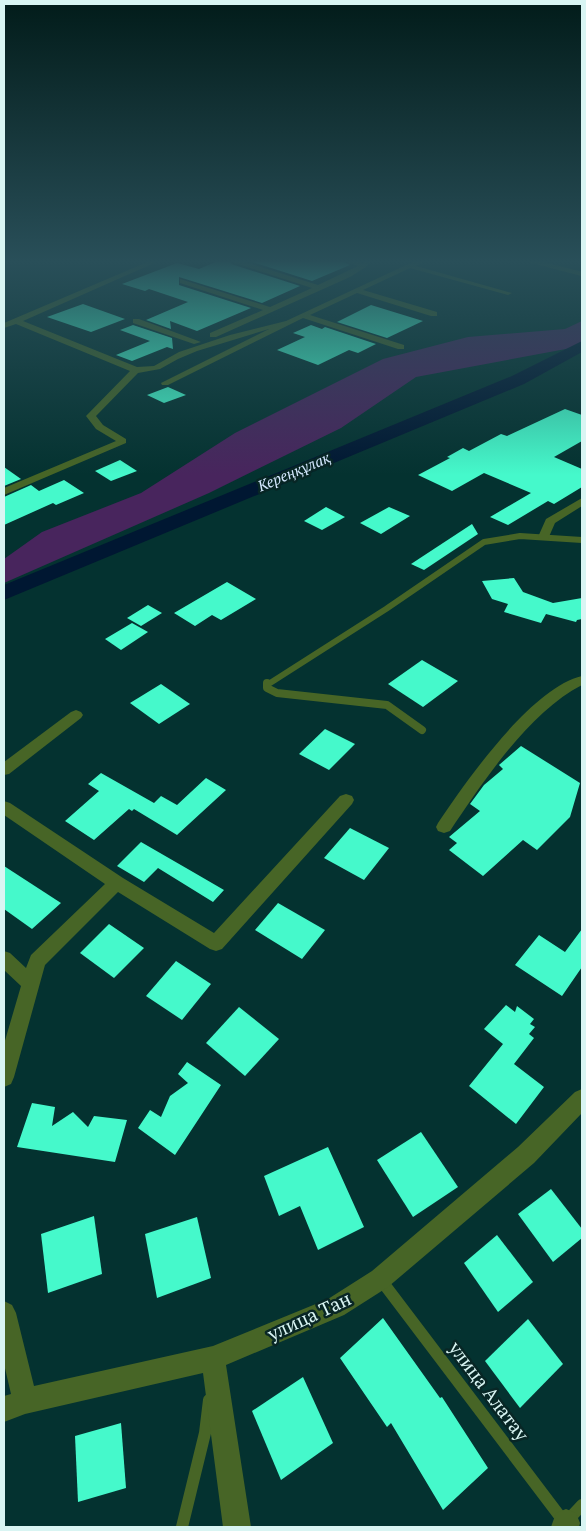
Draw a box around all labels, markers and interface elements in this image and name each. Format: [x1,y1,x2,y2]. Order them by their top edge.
water label: Кереңқұлақ [253,447,333,496]
street label: улица Тан [262,1285,355,1346]
street label: улица Алатау [443,1335,535,1446]

